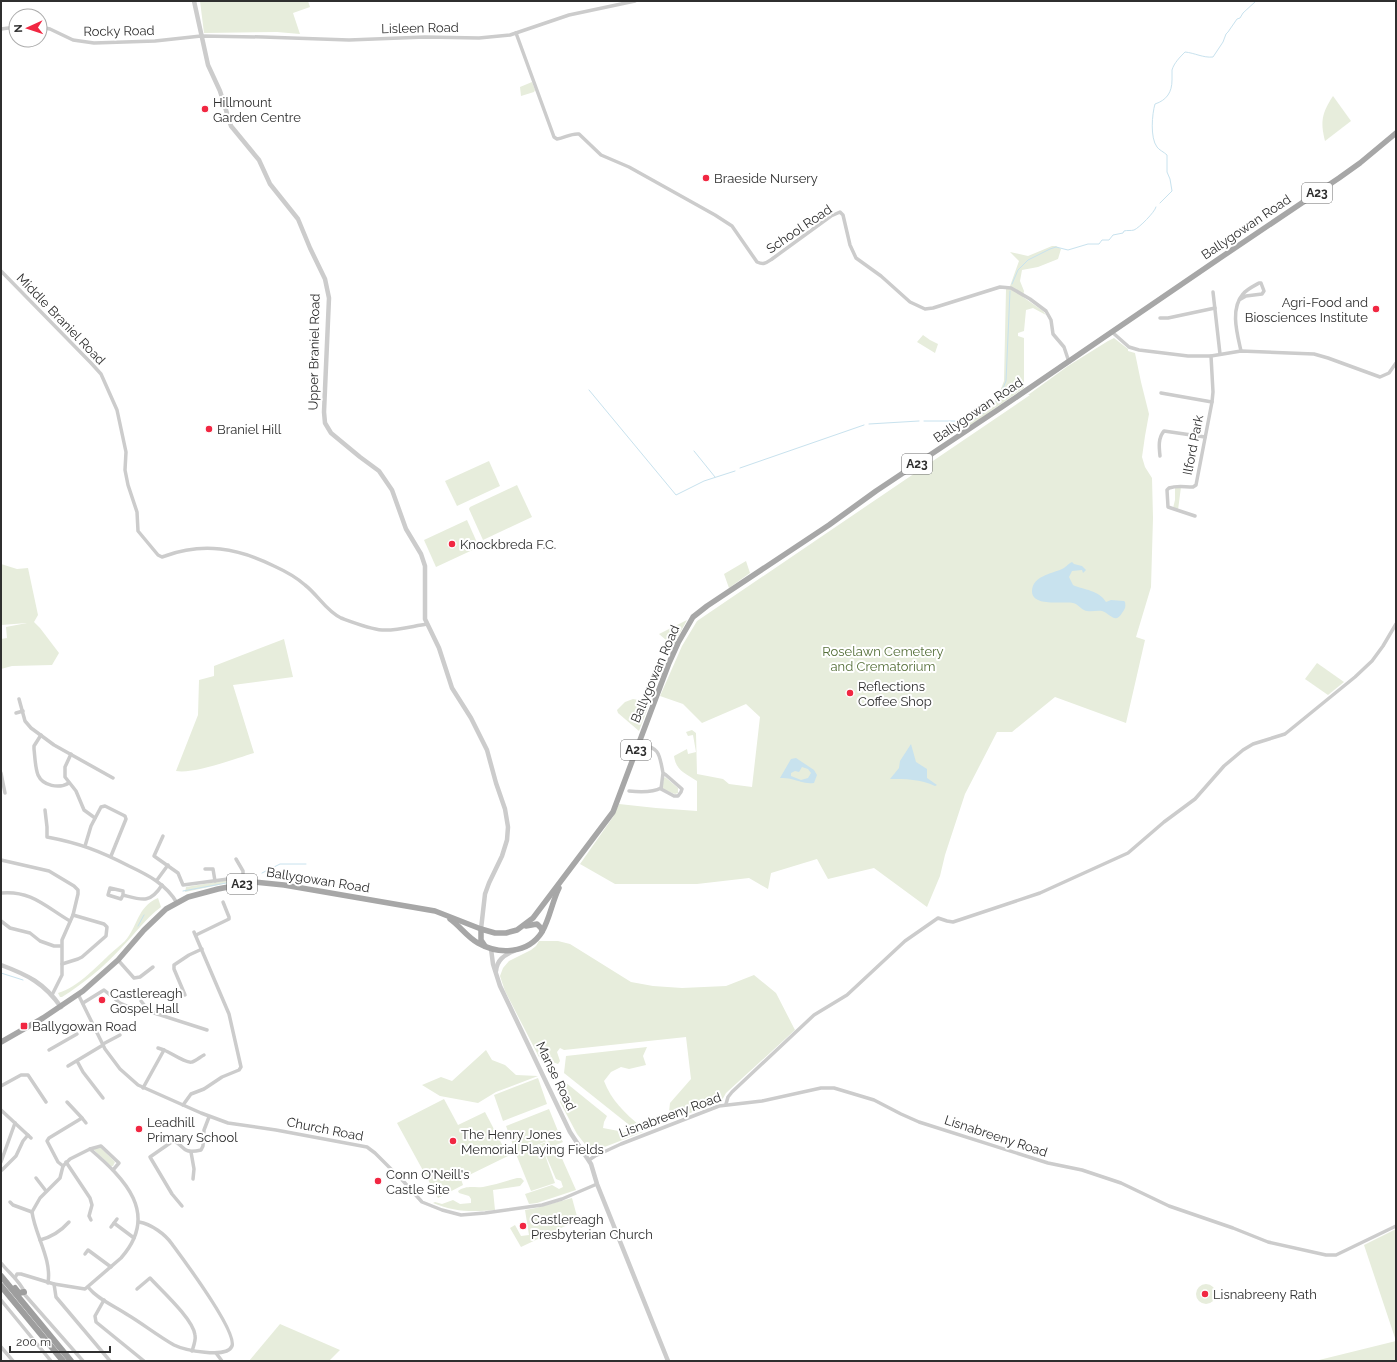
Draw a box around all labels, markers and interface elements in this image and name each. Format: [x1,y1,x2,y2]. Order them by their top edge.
north arrow [8,8,48,48]
street label: Lisleen Road [381,20,459,36]
street label: Rocky Road [83,23,155,39]
text: N [12,24,25,33]
place label: Hillmount Garden Centre [213,95,301,125]
marker: Hillmount Garden Centre [200,104,210,114]
place label: Braeside Nursery [714,171,818,186]
marker: Braeside Nursery [701,173,711,183]
road number: A23 [1302,183,1332,203]
street label: Ballygowan Road [1198,192,1294,262]
street label: School Road [763,202,835,256]
street label: Middle Braniel Road [14,270,108,368]
street label: Upper Braniel Road [305,293,323,411]
place label: Agri-Food and Biosciences Institute [1245,295,1368,325]
marker: Agri-Food and Biosciences Institute [1371,304,1381,314]
street label: Ballygowan Road [930,375,1026,445]
street label: Ilford Park [1180,414,1206,476]
place label: Braniel Hill [217,422,282,437]
marker: Braniel Hill [204,424,214,434]
road number: A23 [902,454,932,474]
place label: Knockbreda F.C. [460,537,556,552]
marker: Knockbreda F.C. [447,539,457,549]
street label: Ballygowan Road [628,623,682,725]
park label: Roselawn Cemetery and Crematorium [822,644,944,674]
place label: Reflections Coffee Shop [858,679,932,709]
marker: Reflections Coffee Shop [845,688,855,698]
road number: A23 [621,740,651,760]
street label: Ballygowan Road [265,864,371,896]
road number: A23 [227,874,257,894]
place label: Castlereagh Gospel Hall [110,986,183,1016]
marker: Castlereagh Gospel Hall [97,995,107,1005]
place label: Ballygowan Road [32,1019,137,1034]
marker: Ballygowan Road [19,1021,29,1031]
street label: Manse Road [533,1039,579,1113]
street label: Lisnabreeny Road [617,1090,723,1140]
street label: Lisnabreeny Road [942,1112,1050,1160]
street label: Church Road [285,1114,365,1144]
place label: Leadhill Primary School [147,1115,238,1145]
marker: Leadhill Primary School [134,1124,144,1134]
place label: The Henry Jones Memorial Playing Fields [461,1127,604,1157]
marker: The Henry Jones Memorial Playing Fields [448,1136,458,1146]
place label: Conn O'Neill's Castle Site [386,1167,469,1197]
marker: Conn O'Neill's Castle Site [373,1176,383,1186]
place label: Castlereagh Presbyterian Church [531,1212,653,1242]
marker: Castlereagh Presbyterian Church [518,1221,528,1231]
place label: Lisnabreeny Rath [1213,1287,1317,1302]
marker: Lisnabreeny Rath [1200,1289,1210,1299]
scale bar [10,1328,110,1354]
text: 200 m [16,1335,51,1349]

